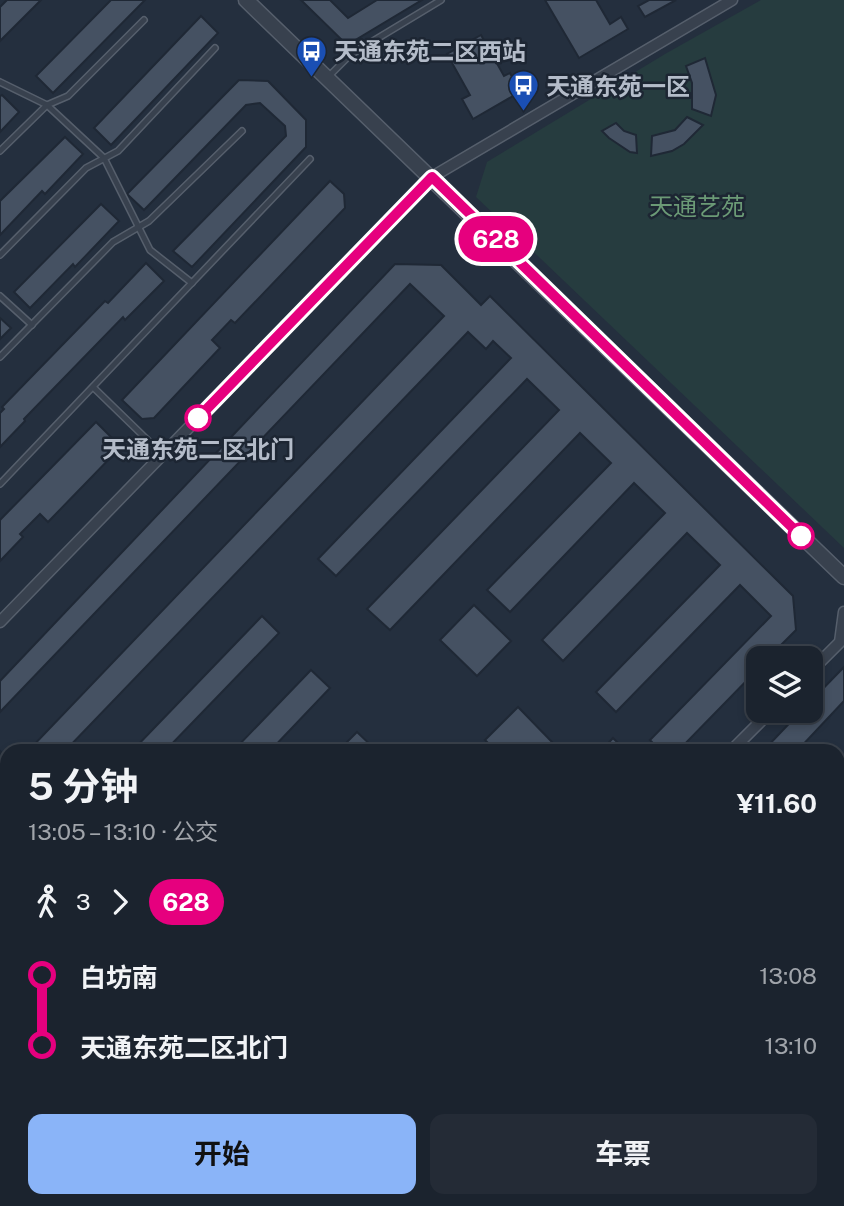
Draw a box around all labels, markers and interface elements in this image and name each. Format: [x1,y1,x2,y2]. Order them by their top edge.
bus stop icon: 天通东苑二区西站 [294,34,328,78]
place label: 天通东苑二区西站 [334,37,526,65]
bus stop icon: 天通东苑一区 [506,69,540,113]
place label: 天通东苑一区 [546,72,690,100]
park label: 天通艺苑 [649,192,745,220]
line badge: 628 [456,216,536,262]
text: 628 [472,225,520,253]
marker: 天通东苑二区北门 [185,405,211,431]
place label: 天通东苑二区北门 [102,435,294,463]
unlabelled marker [788,523,814,549]
map controls [746,646,823,723]
button: layers [746,646,823,723]
text: 5 分钟 [28,764,138,809]
text: ¥11.60 [737,788,817,819]
text: 13:05 – 13:10 · 公交 [28,818,218,845]
icon: walk [28,883,66,921]
icon: forward [101,883,139,921]
text: 3 [76,888,91,915]
text: 628 [163,888,210,916]
text: 白坊南 [80,962,158,993]
text: 13:08 [759,962,817,989]
text: 天通东苑二区北门 [80,1032,288,1063]
text: 13:10 [765,1032,817,1059]
button: 开始 [28,1114,416,1194]
button: 车票 [430,1114,817,1194]

